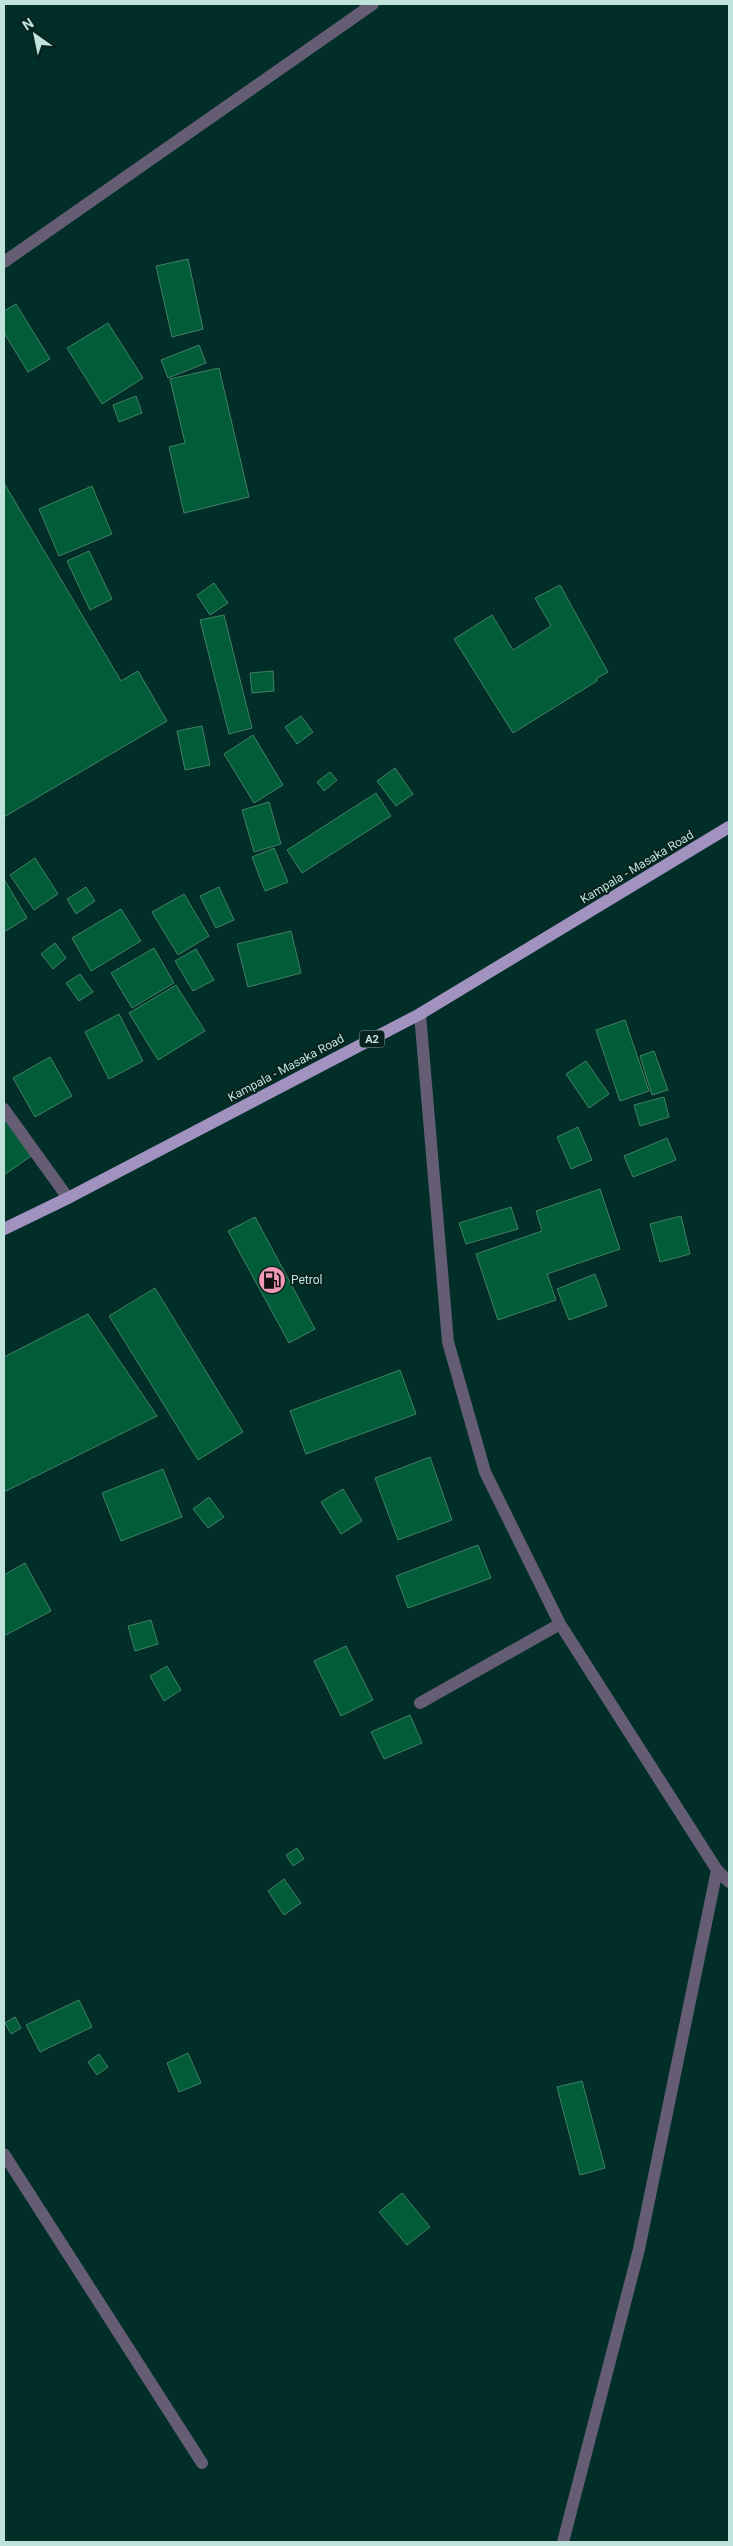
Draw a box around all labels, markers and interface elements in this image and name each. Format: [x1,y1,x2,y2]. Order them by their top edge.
north arrow [10,10,60,60]
text: N [19,15,36,34]
street label: Kampala - Masaka Road [578,828,696,906]
road number: A2 [360,1030,384,1048]
street label: Kampala - Masaka Road [226,1031,346,1105]
fuel station icon: Petrol [257,1265,287,1295]
place label: Petrol [291,1273,323,1287]

